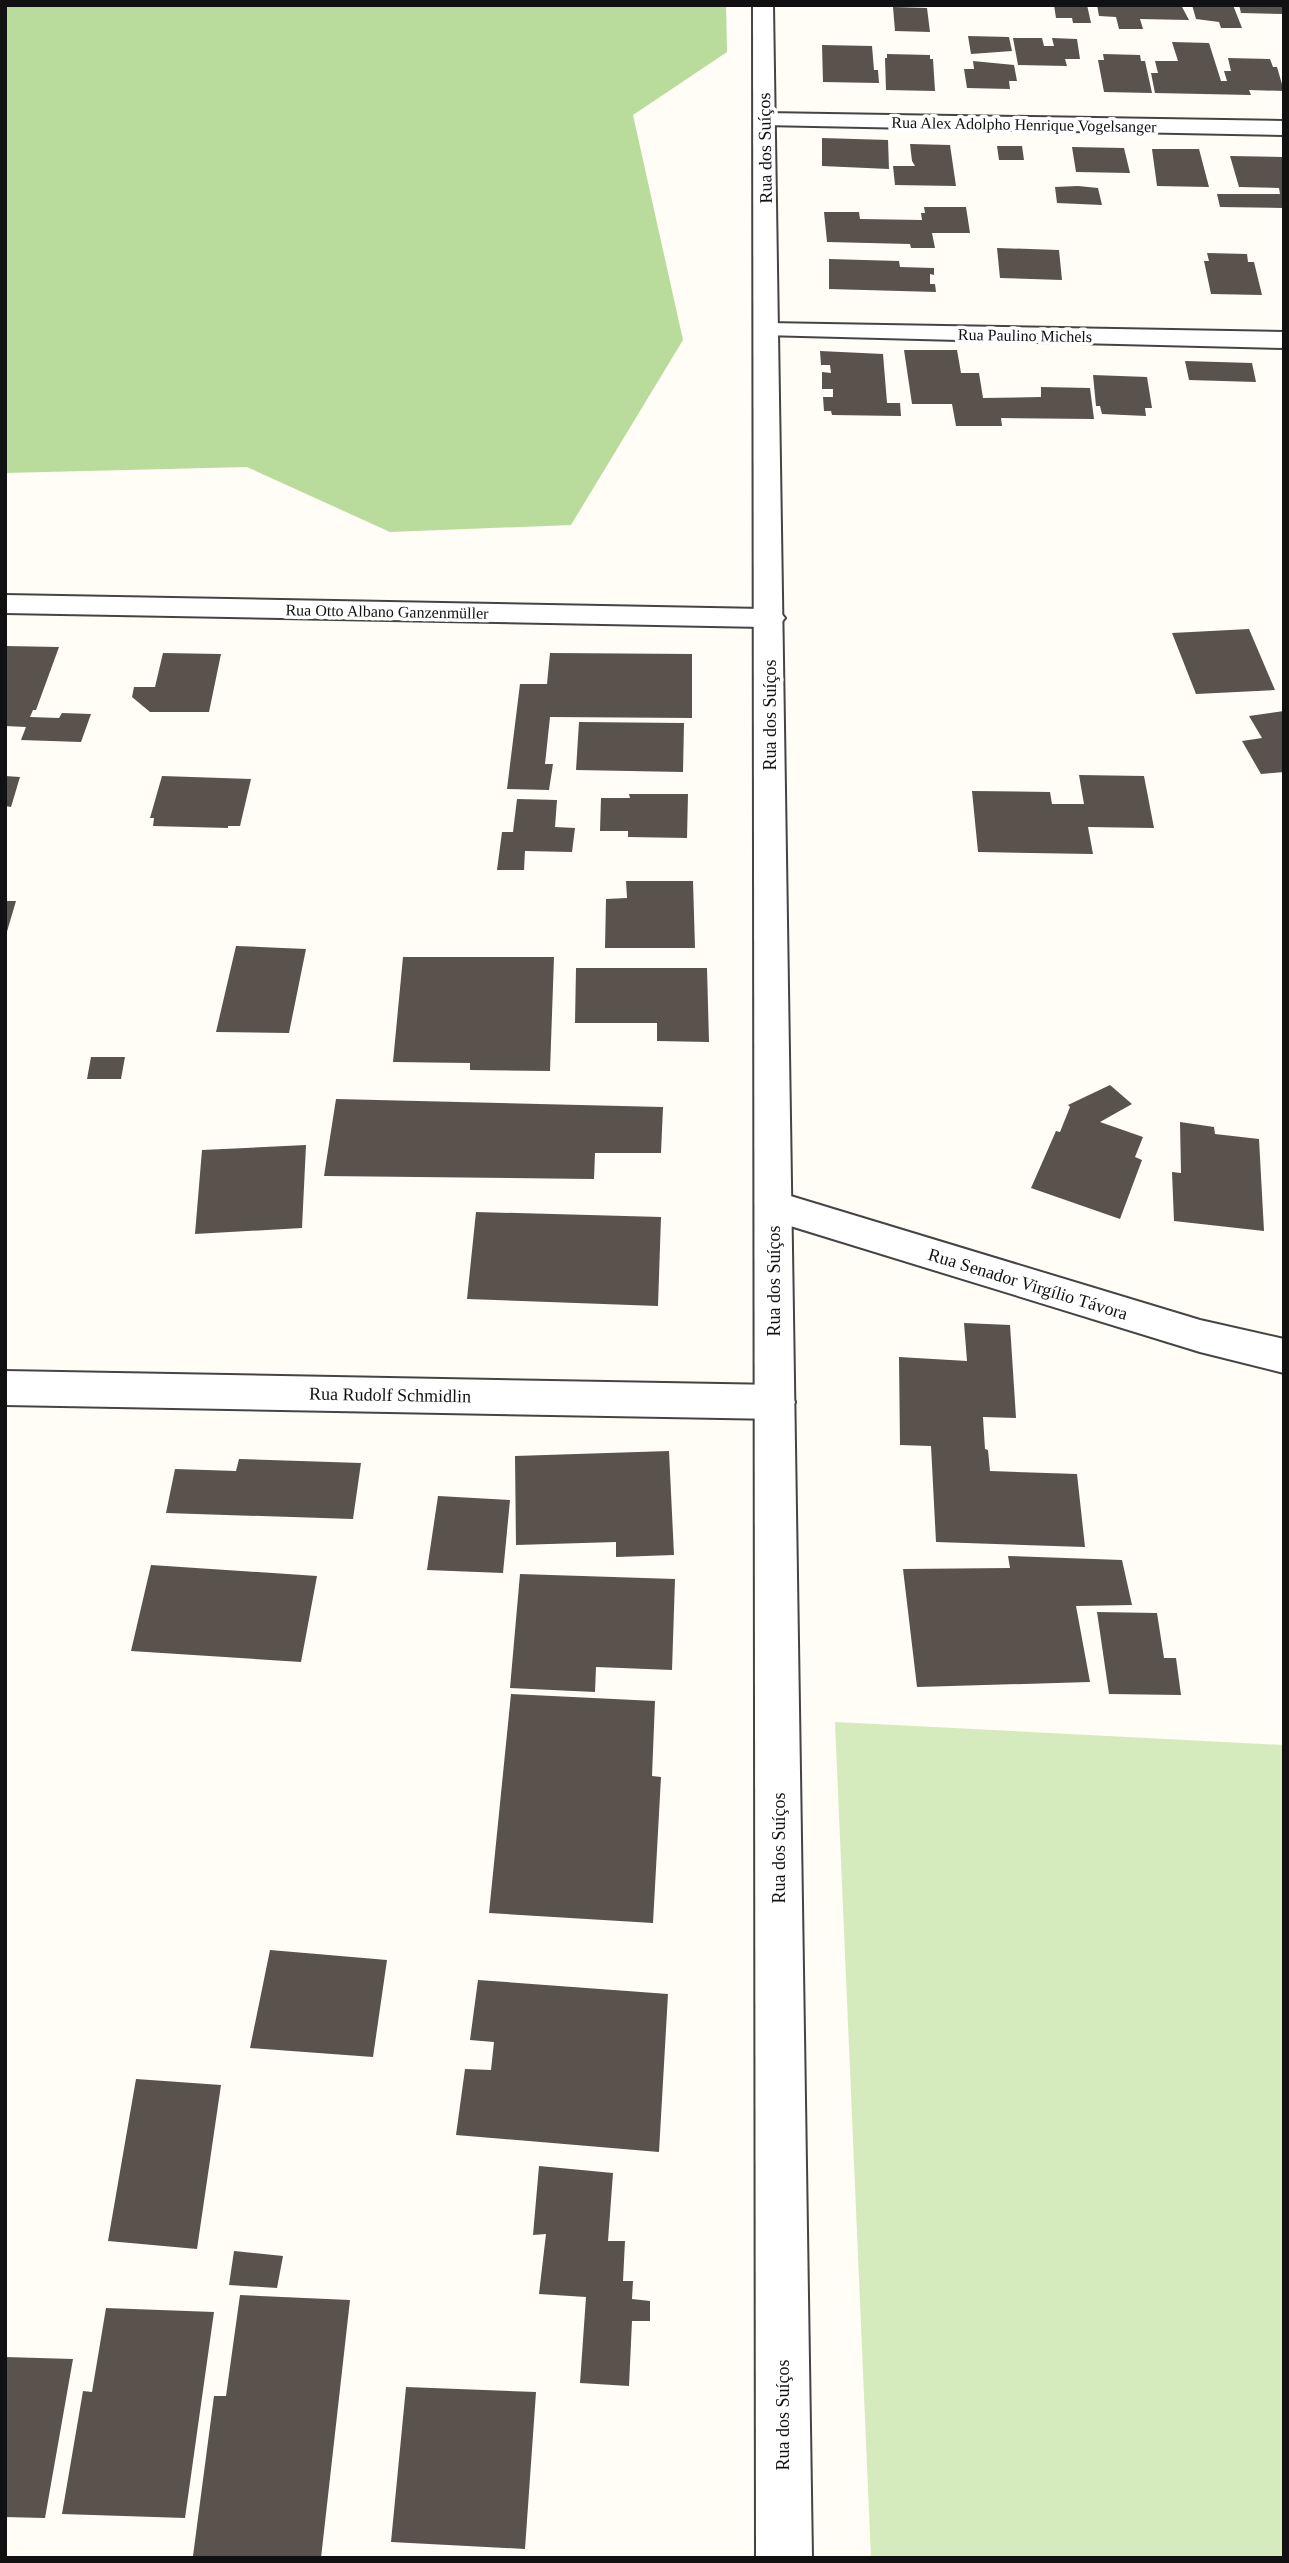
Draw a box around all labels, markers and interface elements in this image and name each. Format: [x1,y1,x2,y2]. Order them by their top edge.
street label: Rua dos Suíços [754,92,776,204]
street label: Rua Alex Adolpho Henrique Vogelsanger [891,114,1157,136]
street label: Rua Paulino Michels [958,326,1092,345]
street label: Rua Otto Albano Ganzenmüller [285,601,489,622]
street label: Rua dos Suíços [760,659,780,771]
street label: Rua dos Suíços [764,1225,784,1337]
street label: Rua Senador Virgílio Távora [926,1244,1130,1324]
street label: Rua Rudolf Schmidlin [309,1384,471,1406]
street label: Rua dos Suíços [769,1792,789,1904]
street label: Rua dos Suíços [773,2359,793,2471]

